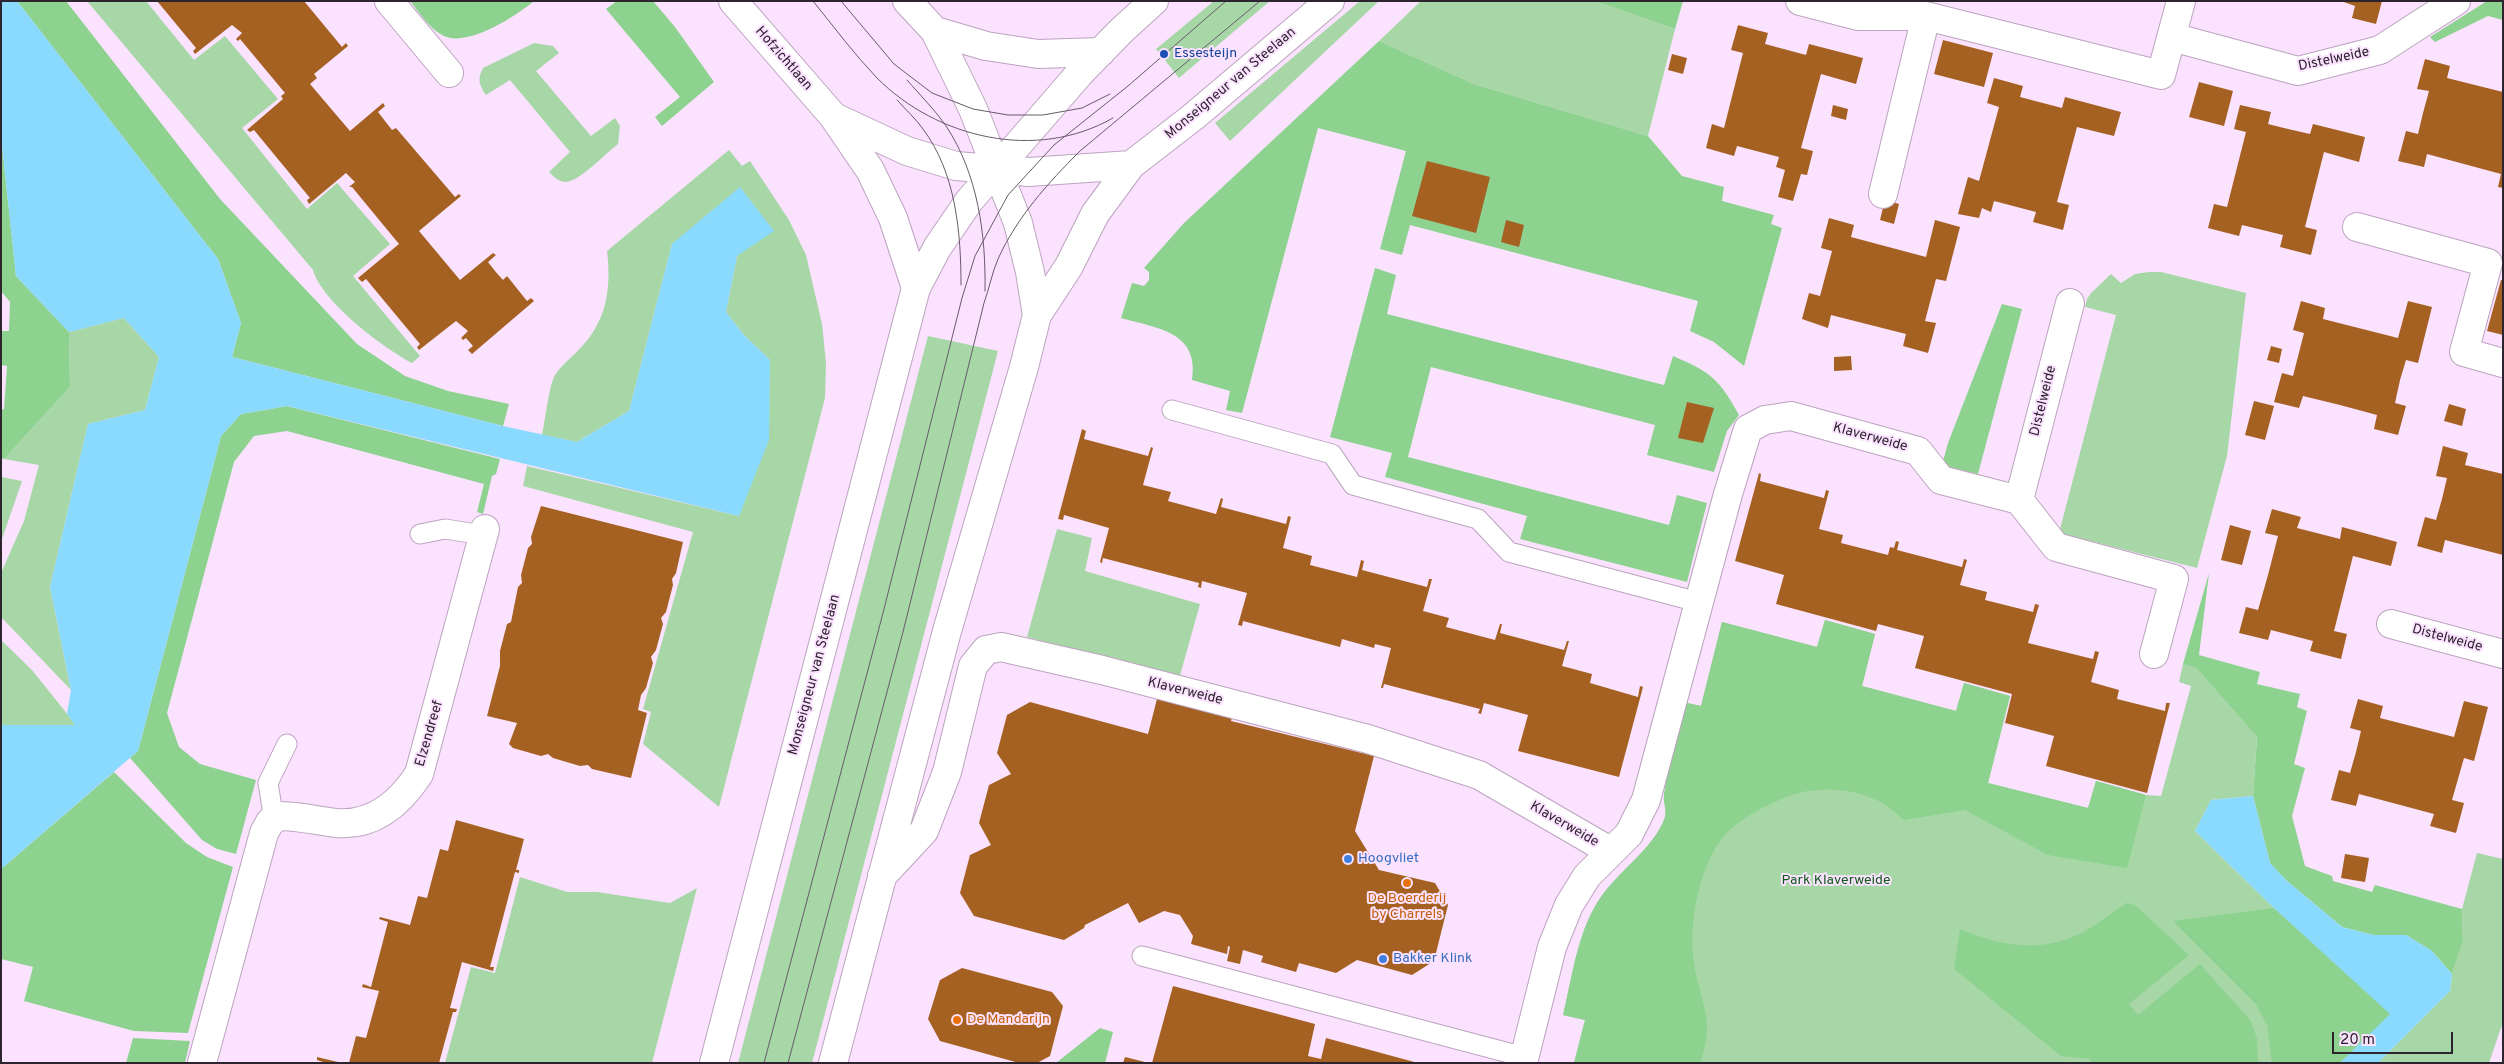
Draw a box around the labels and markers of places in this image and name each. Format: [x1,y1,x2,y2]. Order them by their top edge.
place label: Essesteijn [1174,46,1237,62]
marker: Essesteijn [1158,48,1170,60]
place label: Hoogvliet [1358,851,1419,867]
marker: Hoogvliet [1342,853,1354,865]
marker: De Boerderij by Charrels [1401,877,1413,889]
place label: De Boerderij by Charrels [1368,891,1446,924]
place label: Bakker Klink [1393,951,1472,967]
marker: Bakker Klink [1377,953,1389,965]
place label: De Mandarijn [967,1012,1050,1028]
marker: De Mandarijn [951,1014,963,1026]

